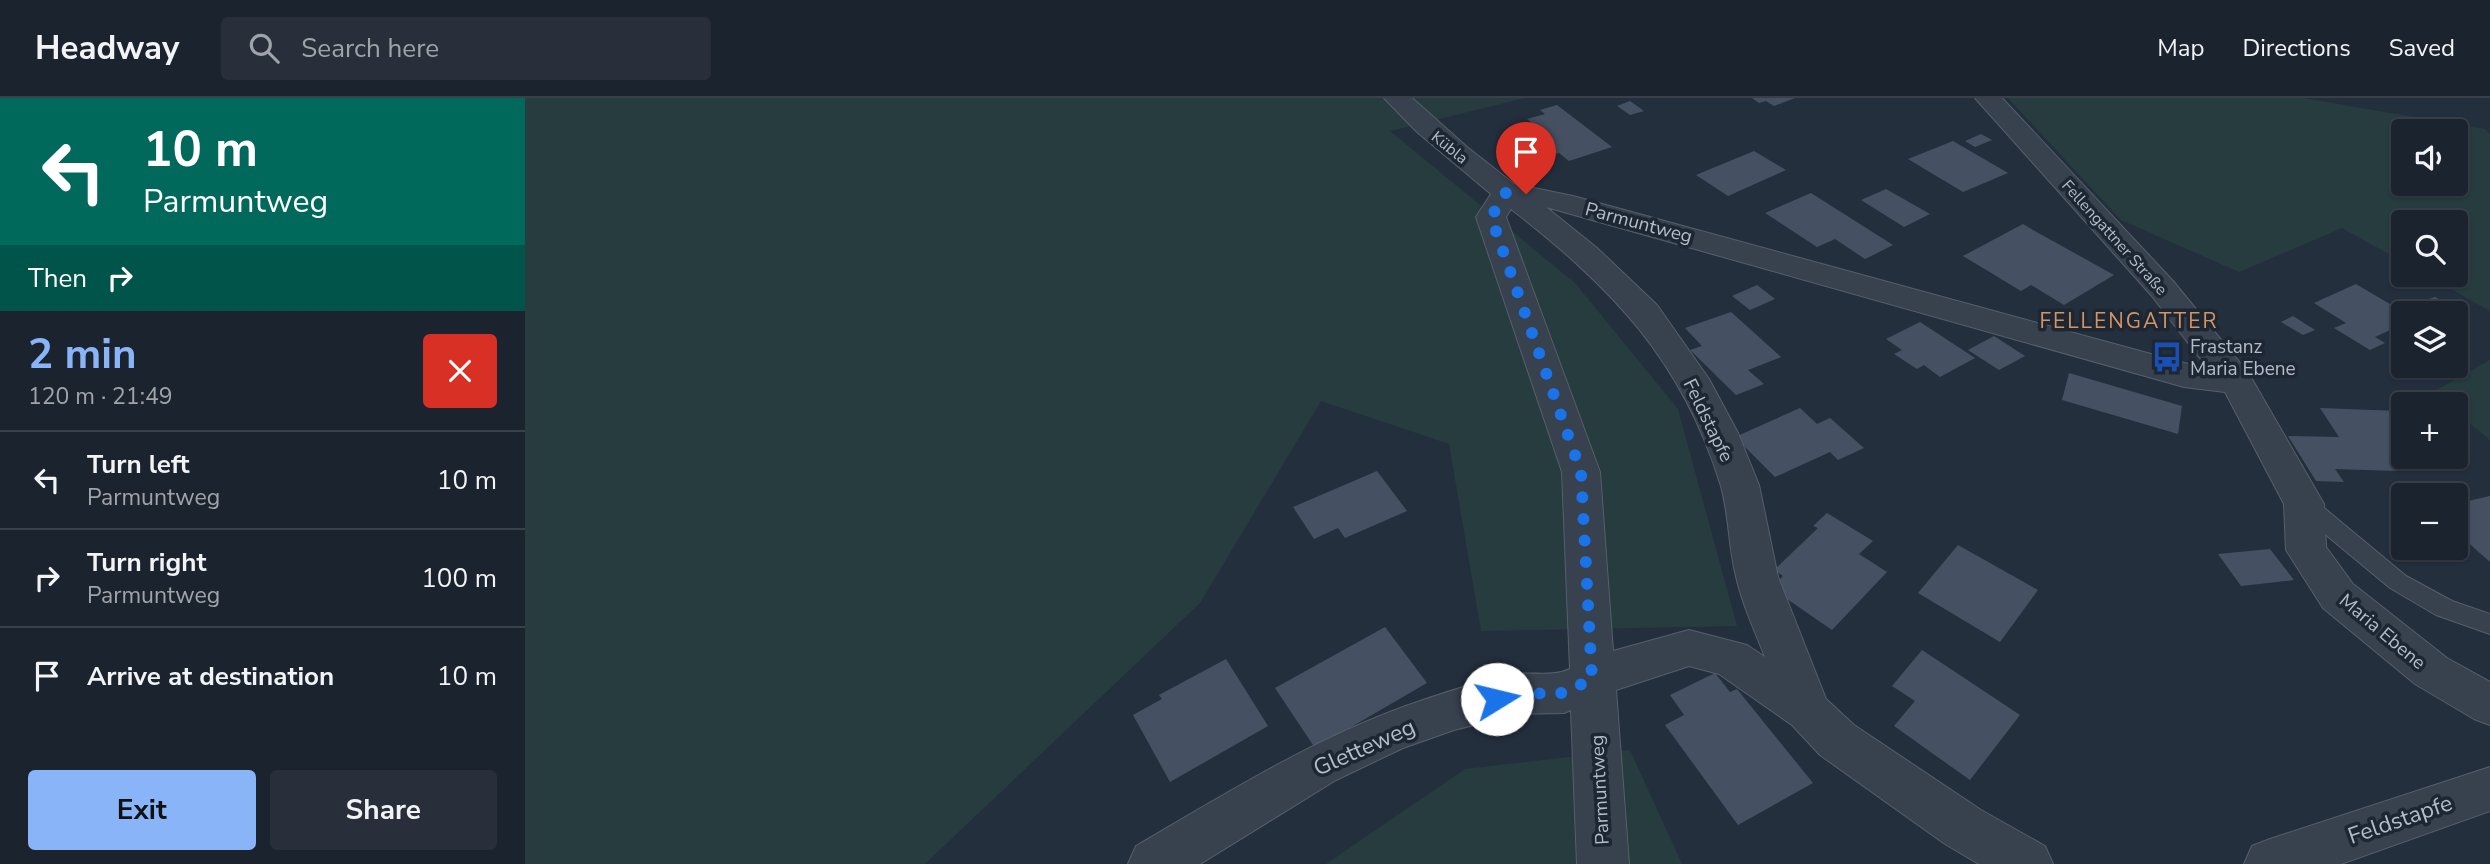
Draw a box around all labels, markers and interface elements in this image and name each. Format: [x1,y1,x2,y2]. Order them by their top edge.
search box [221,17,711,80]
text: Headway [35,26,179,71]
icon: search [245,29,283,67]
text: Search here [301,31,439,66]
text: Map [2157,32,2204,64]
text: Directions [2242,32,2351,64]
text: Saved [2389,32,2455,64]
text: 10 m [143,116,258,183]
map controls [2391,119,2468,560]
button: sound [2391,119,2468,196]
pin [1496,122,1556,194]
icon: left [28,126,119,217]
street label: Kübla [1426,126,1472,169]
icon: arrive [1507,133,1545,171]
street label: Fellengattner Straße [2057,175,2172,300]
text: Parmuntweg [143,180,328,223]
street label: Parmuntweg [1582,196,1695,250]
button: search [2391,210,2468,287]
icon: right [101,259,139,297]
text: Then [28,261,87,296]
button: layers [2391,301,2468,378]
district label: FELLENGATTER [2039,307,2219,335]
text: 2 min [28,326,137,383]
button: close [423,334,497,408]
place label: Frastanz Maria Ebene [2190,334,2296,382]
bus stop icon: Frastanz Maria Ebene [2150,340,2184,374]
street label: Feldstapfe [1677,374,1739,466]
text: 120 m · 21:49 [28,381,173,412]
button: + [2391,392,2468,469]
text: Turn left [87,447,190,482]
icon: left [28,461,66,499]
text: 10 m [437,463,497,498]
text: Parmuntweg [87,482,220,513]
button: − [2391,483,2468,560]
text: Turn right [87,545,206,580]
icon: right [28,559,66,597]
text: 100 m [421,561,497,596]
text: Parmuntweg [87,580,220,611]
street label: Maria Ebene [2334,588,2431,676]
icon: arrive [28,657,66,695]
text: Arrive at destination [87,659,334,694]
text: 10 m [437,659,497,694]
position arrow [1460,662,1534,736]
street label: Gletteweg [1308,711,1420,784]
street label: Parmuntweg [1584,734,1616,846]
button: Exit [28,770,256,850]
button: Share [270,770,497,850]
street label: Feldstapfe [2344,787,2457,852]

